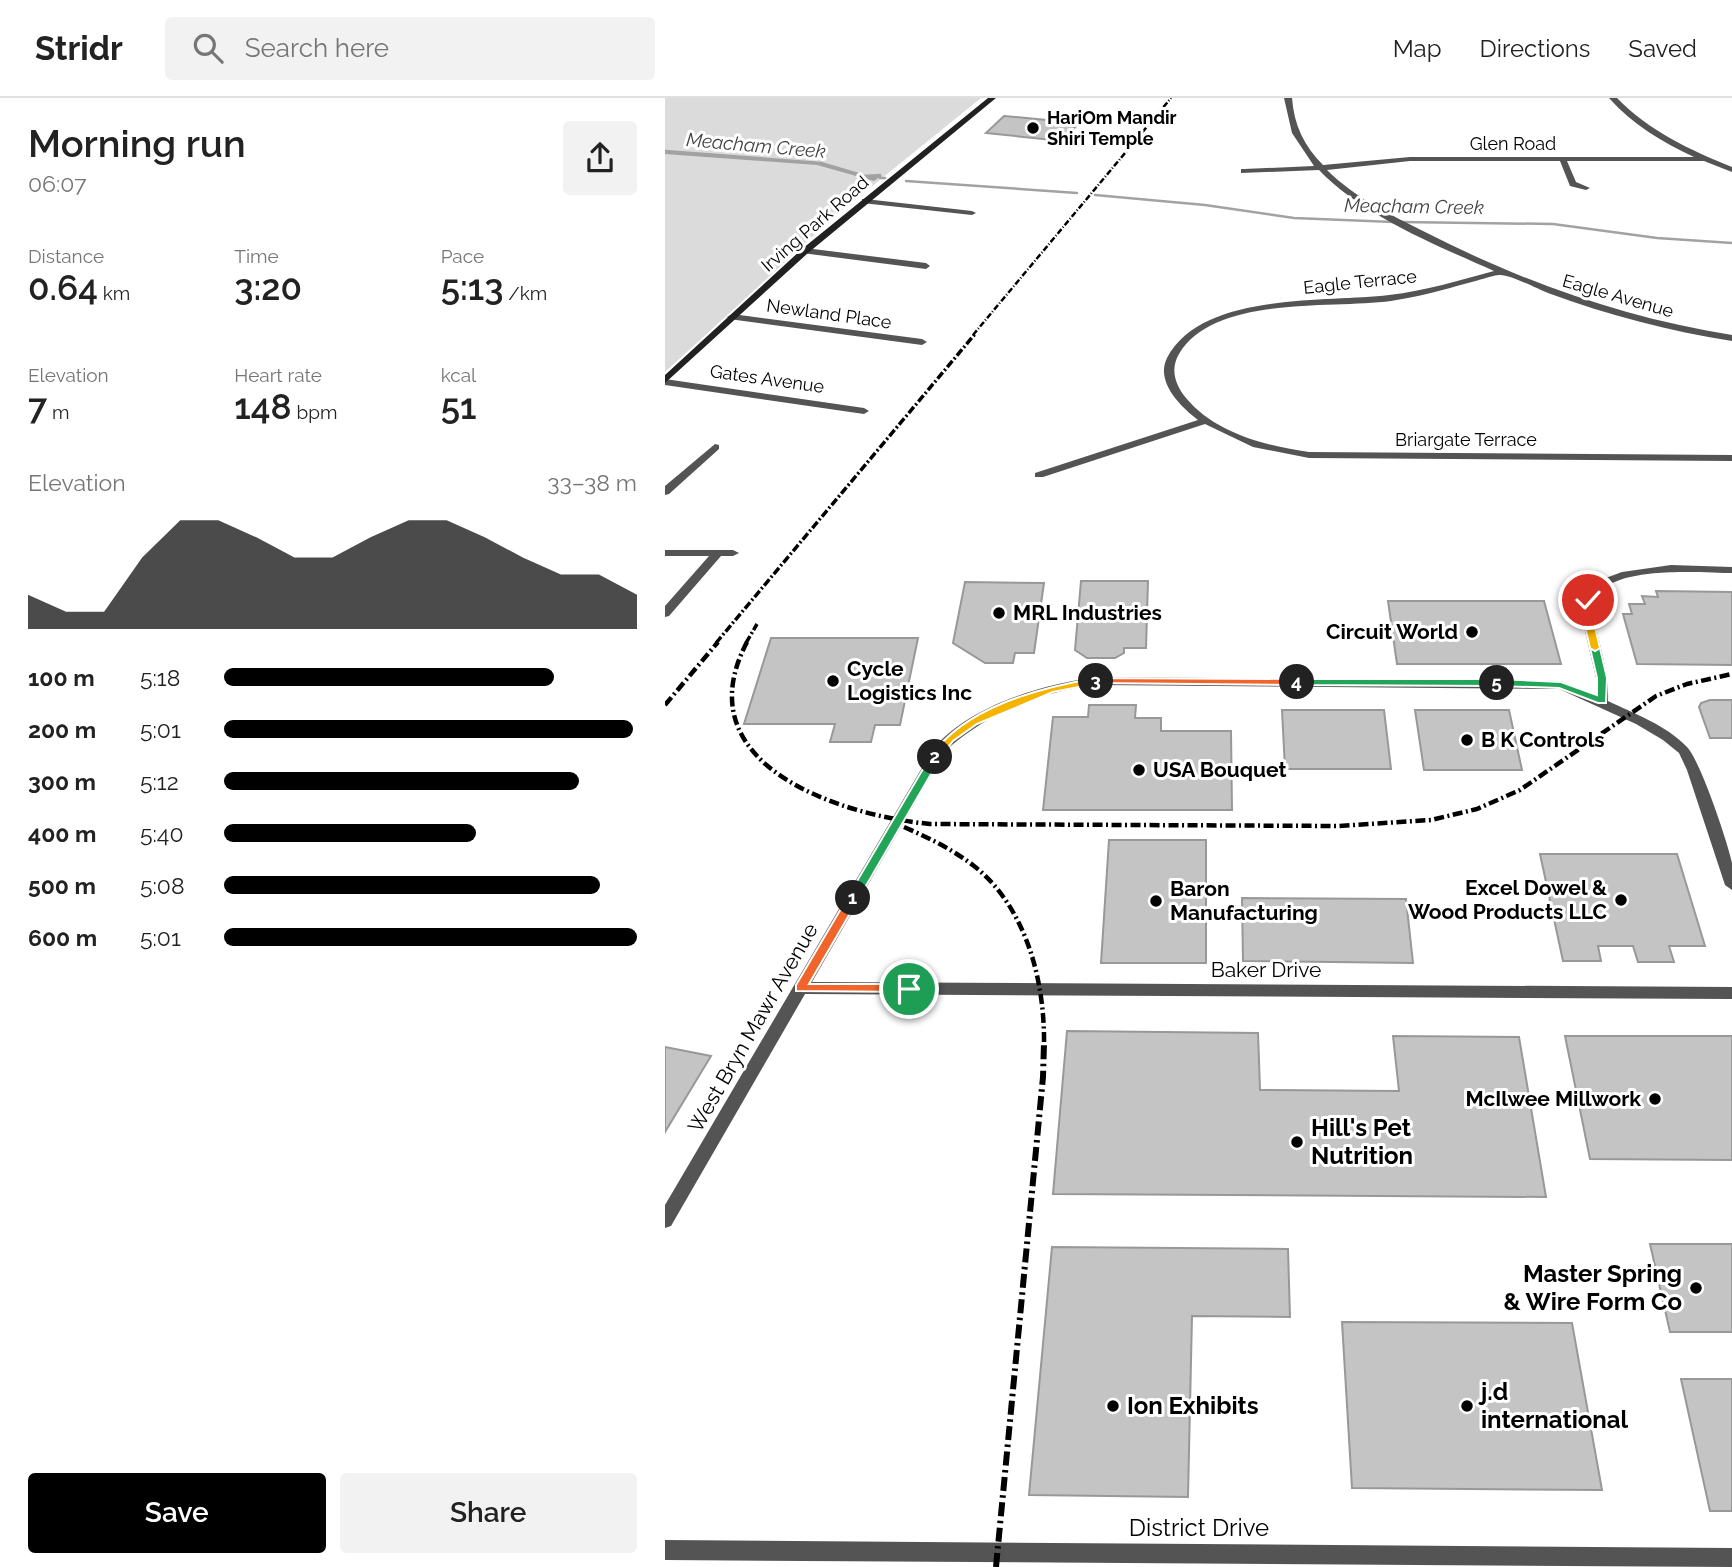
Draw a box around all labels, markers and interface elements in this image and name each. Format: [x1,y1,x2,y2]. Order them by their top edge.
search box [165,17,655,80]
text: Stridr [35,29,123,68]
icon: search [189,29,227,67]
text: Search here [245,33,389,63]
text: Map [1393,34,1442,63]
text: Directions [1480,34,1590,63]
text: Saved [1628,34,1697,63]
place label: HariOm Mandir Shiri Temple [1047,107,1177,149]
marker: HariOm Mandir Shiri Temple [1025,120,1041,136]
text: Morning run [28,121,246,166]
button: share [563,121,637,195]
water label: Meacham Creek [685,128,827,162]
street label: Glen Road [1470,133,1556,154]
text: 06:07 [28,170,86,197]
street label: Irving Park Road [757,171,873,276]
water label: Meacham Creek [1344,194,1484,218]
text: Distance [28,245,104,267]
text: Time [234,245,279,267]
text: Pace [441,245,484,267]
street label: Eagle Terrace [1302,265,1418,298]
text: 0.64 [28,267,98,308]
text: 3:20 [234,267,302,308]
text: 5:13 [441,267,503,308]
street label: Eagle Avenue [1560,270,1676,322]
text: km [98,282,130,304]
text: /km [503,282,547,304]
street label: Newland Place [765,294,893,333]
street label: Gates Avenue [709,360,826,397]
text: Elevation [28,364,109,386]
text: Heart rate [234,364,322,386]
text: kcal [441,364,476,386]
text: 7 [28,386,47,427]
text: 148 [234,386,292,427]
text: 51 [441,386,476,427]
text: m [47,401,70,423]
text: bpm [292,401,337,423]
street label: Briargate Terrace [1395,429,1537,450]
text: Elevation [28,469,126,496]
text: 33–38 m [547,469,637,496]
pin [1558,570,1618,630]
icon: check [1569,581,1607,619]
place label: MRL Industries [1013,600,1162,625]
marker: MRL Industries [991,605,1007,621]
place label: Circuit World [1326,619,1458,644]
marker: Circuit World [1464,624,1480,640]
place label: Cycle Logistics Inc [847,656,972,705]
text: 100 m [28,664,95,691]
text: 5:18 [140,664,180,691]
pin: 3 [1079,664,1113,698]
pin: 4 [1279,664,1315,700]
pin: 5 [1479,666,1515,700]
text: 3 [1090,669,1101,691]
text: 4 [1291,670,1302,692]
text: 5 [1491,671,1502,693]
marker: Cycle Logistics Inc [825,673,841,689]
text: 200 m [28,716,96,743]
text: 5:01 [140,716,181,743]
place label: B K Controls [1481,727,1605,752]
marker: B K Controls [1459,732,1475,748]
pin: 2 [917,740,953,774]
text: 2 [929,745,940,767]
place label: USA Bouquet [1153,757,1287,782]
marker: USA Bouquet [1131,762,1147,778]
text: 300 m [28,768,96,795]
text: 5:12 [140,768,179,795]
text: 400 m [28,820,96,847]
text: 5:40 [140,820,184,847]
text: 500 m [28,872,96,899]
text: 5:08 [140,872,185,899]
place label: Excel Dowel & Wood Products LLC [1408,875,1607,924]
place label: Baron Manufacturing [1170,876,1318,925]
pin: 1 [835,880,871,916]
text: 1 [848,886,857,908]
marker: Excel Dowel & Wood Products LLC [1613,892,1629,908]
marker: Baron Manufacturing [1148,893,1164,909]
street label: West Bryn Mawr Avenue [682,919,823,1137]
text: 600 m [28,924,97,951]
text: 5:01 [140,924,181,951]
street label: Baker Drive [1211,957,1321,982]
pin [879,959,939,1019]
icon: arrive [890,970,928,1008]
place label: McIlwee Millwork [1466,1086,1641,1111]
marker: McIlwee Millwork [1647,1091,1663,1107]
place label: Hill's Pet Nutrition [1311,1113,1413,1170]
marker: Hill's Pet Nutrition [1289,1134,1305,1150]
place label: Master Spring & Wire Form Co [1503,1259,1682,1316]
marker: Master Spring & Wire Form Co [1688,1280,1704,1296]
place label: j.d international [1478,1377,1629,1434]
place label: Ion Exhibits [1127,1391,1259,1420]
marker: Ion Exhibits [1105,1398,1121,1414]
marker: j.d international [1459,1398,1475,1414]
button: Save [28,1473,326,1553]
button: Share [340,1473,637,1553]
street label: District Drive [1129,1513,1269,1542]

